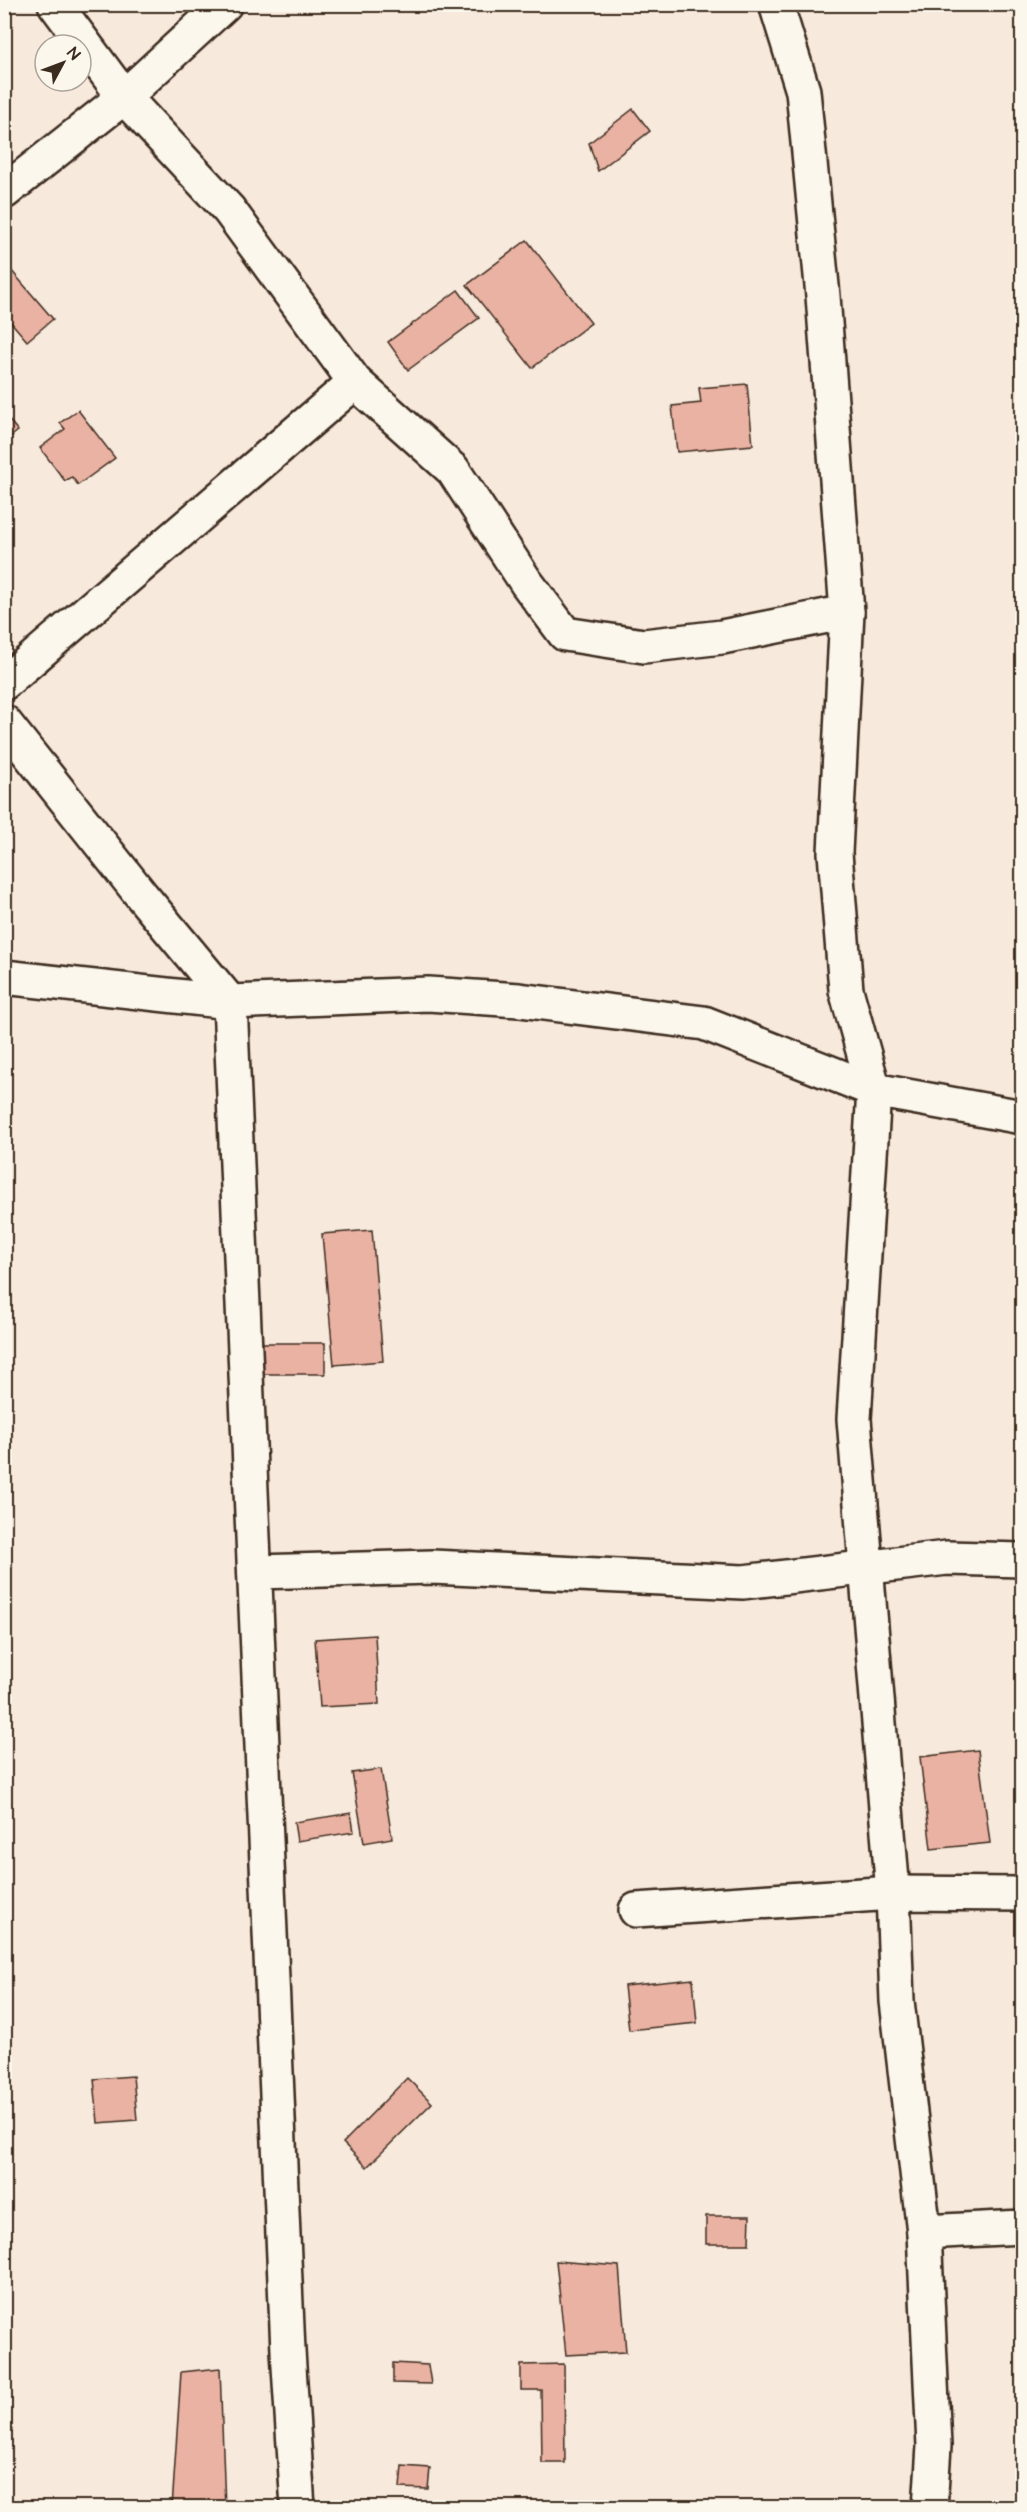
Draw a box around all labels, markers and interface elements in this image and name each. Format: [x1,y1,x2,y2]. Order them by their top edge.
north arrow [33,33,93,93]
text: N [62,43,85,65]

